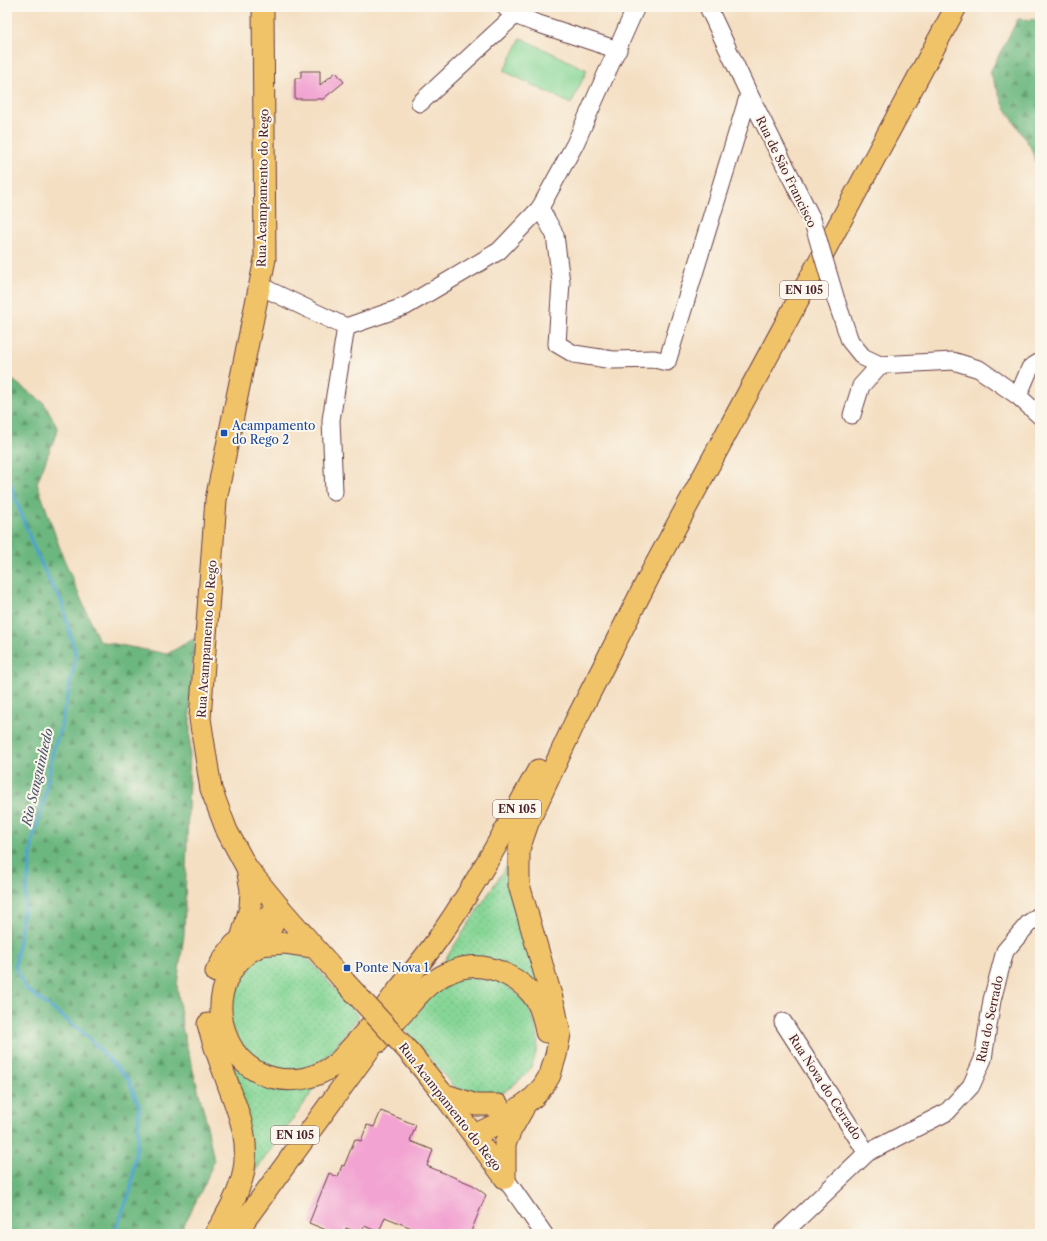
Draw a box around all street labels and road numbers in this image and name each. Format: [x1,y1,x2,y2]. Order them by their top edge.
street label: Rua Acampamento do Rego [254,109,271,267]
street label: Rua de São Francisco [753,114,820,230]
road number: EN 105 [780,281,828,299]
street label: Rua Acampamento do Rego [193,559,220,719]
road number: EN 105 [493,800,541,818]
street label: Rua do Serrado [973,974,1006,1064]
street label: Rua Nova do Cerrado [786,1031,865,1142]
street label: Rua Acampamento do Rego [396,1040,505,1174]
road number: EN 105 [271,1126,319,1144]

